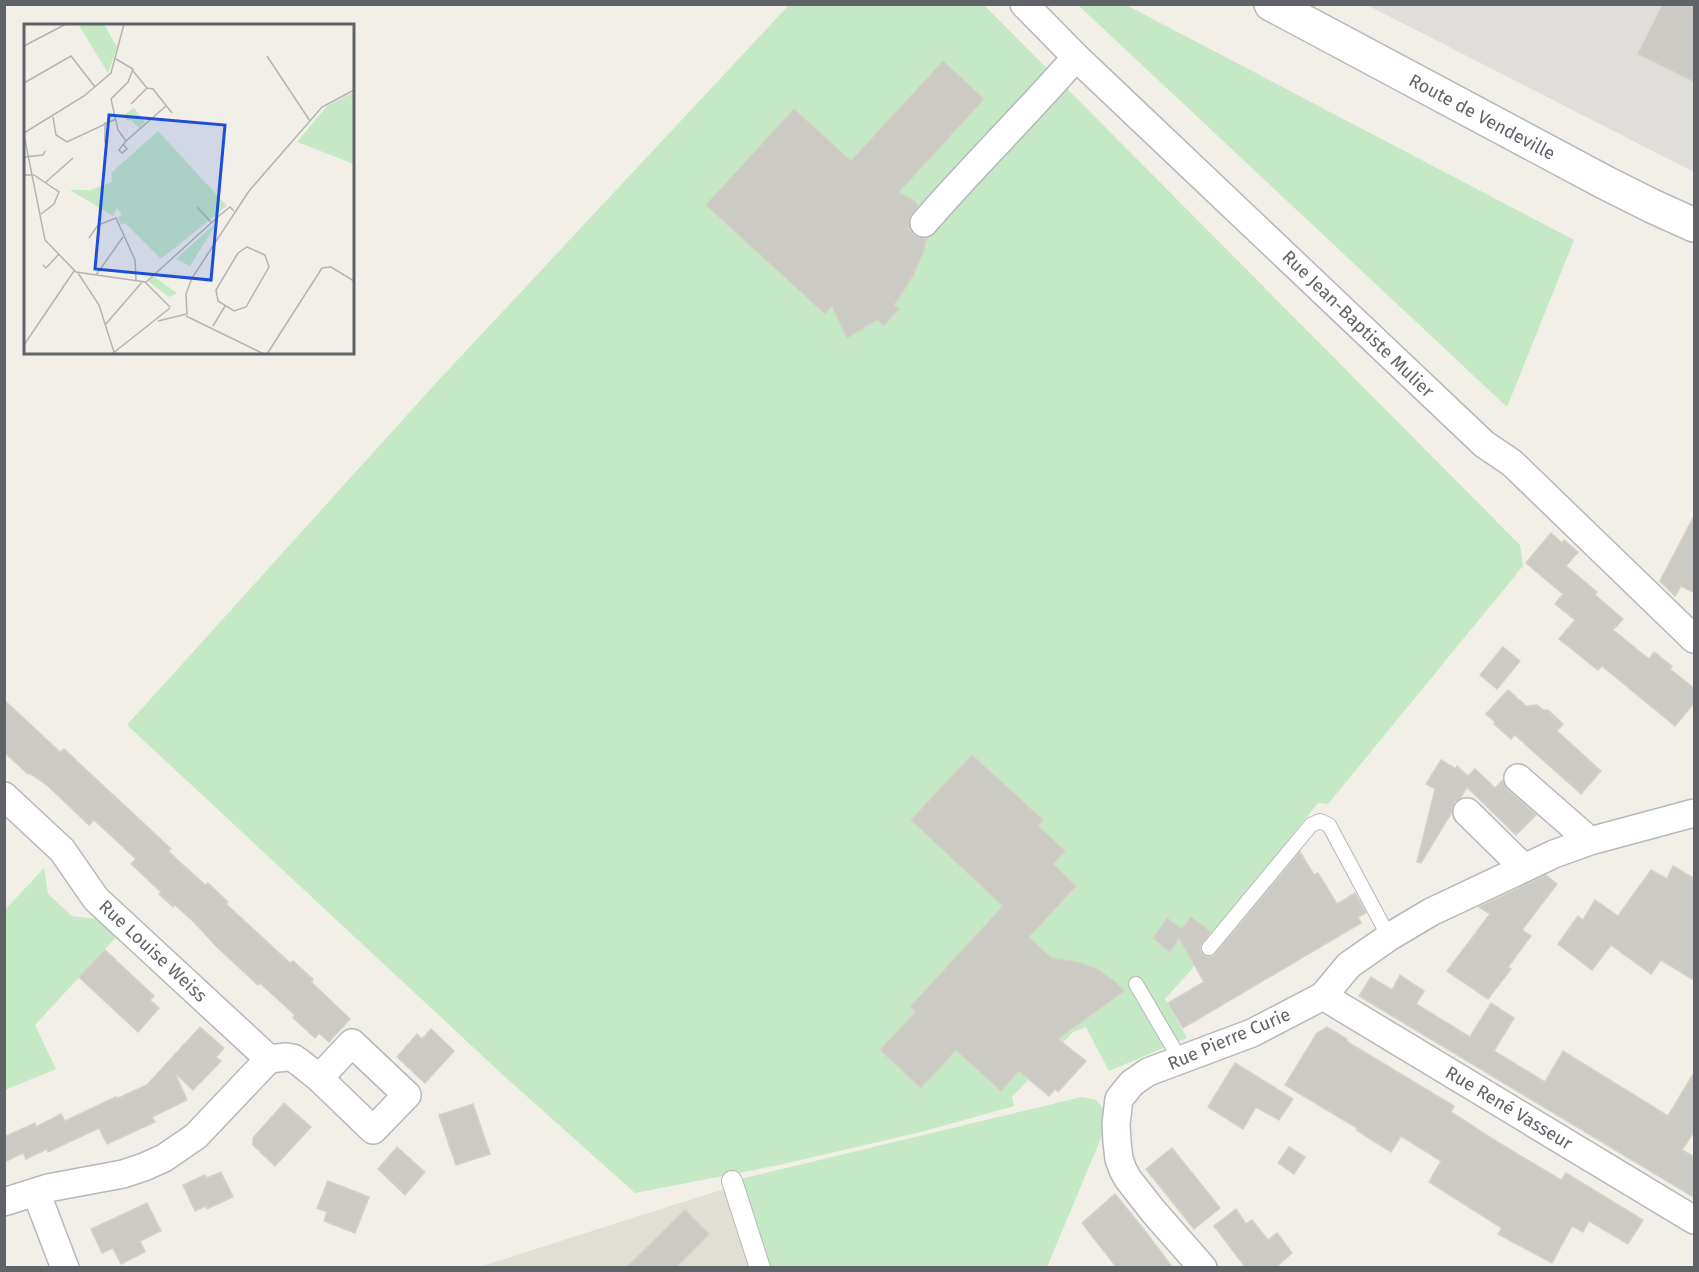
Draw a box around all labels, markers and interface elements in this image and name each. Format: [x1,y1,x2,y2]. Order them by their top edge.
inset map [24,24,354,354]
street label: Route de Vendeville [1405,69,1559,165]
street label: Rue Jean-Baptiste Mulier [1278,246,1438,402]
street label: Rue Louise Weiss [94,895,212,1007]
street label: Rue Pierre Curie [1164,1003,1294,1075]
street label: Rue René Vasseur [1441,1061,1577,1155]

